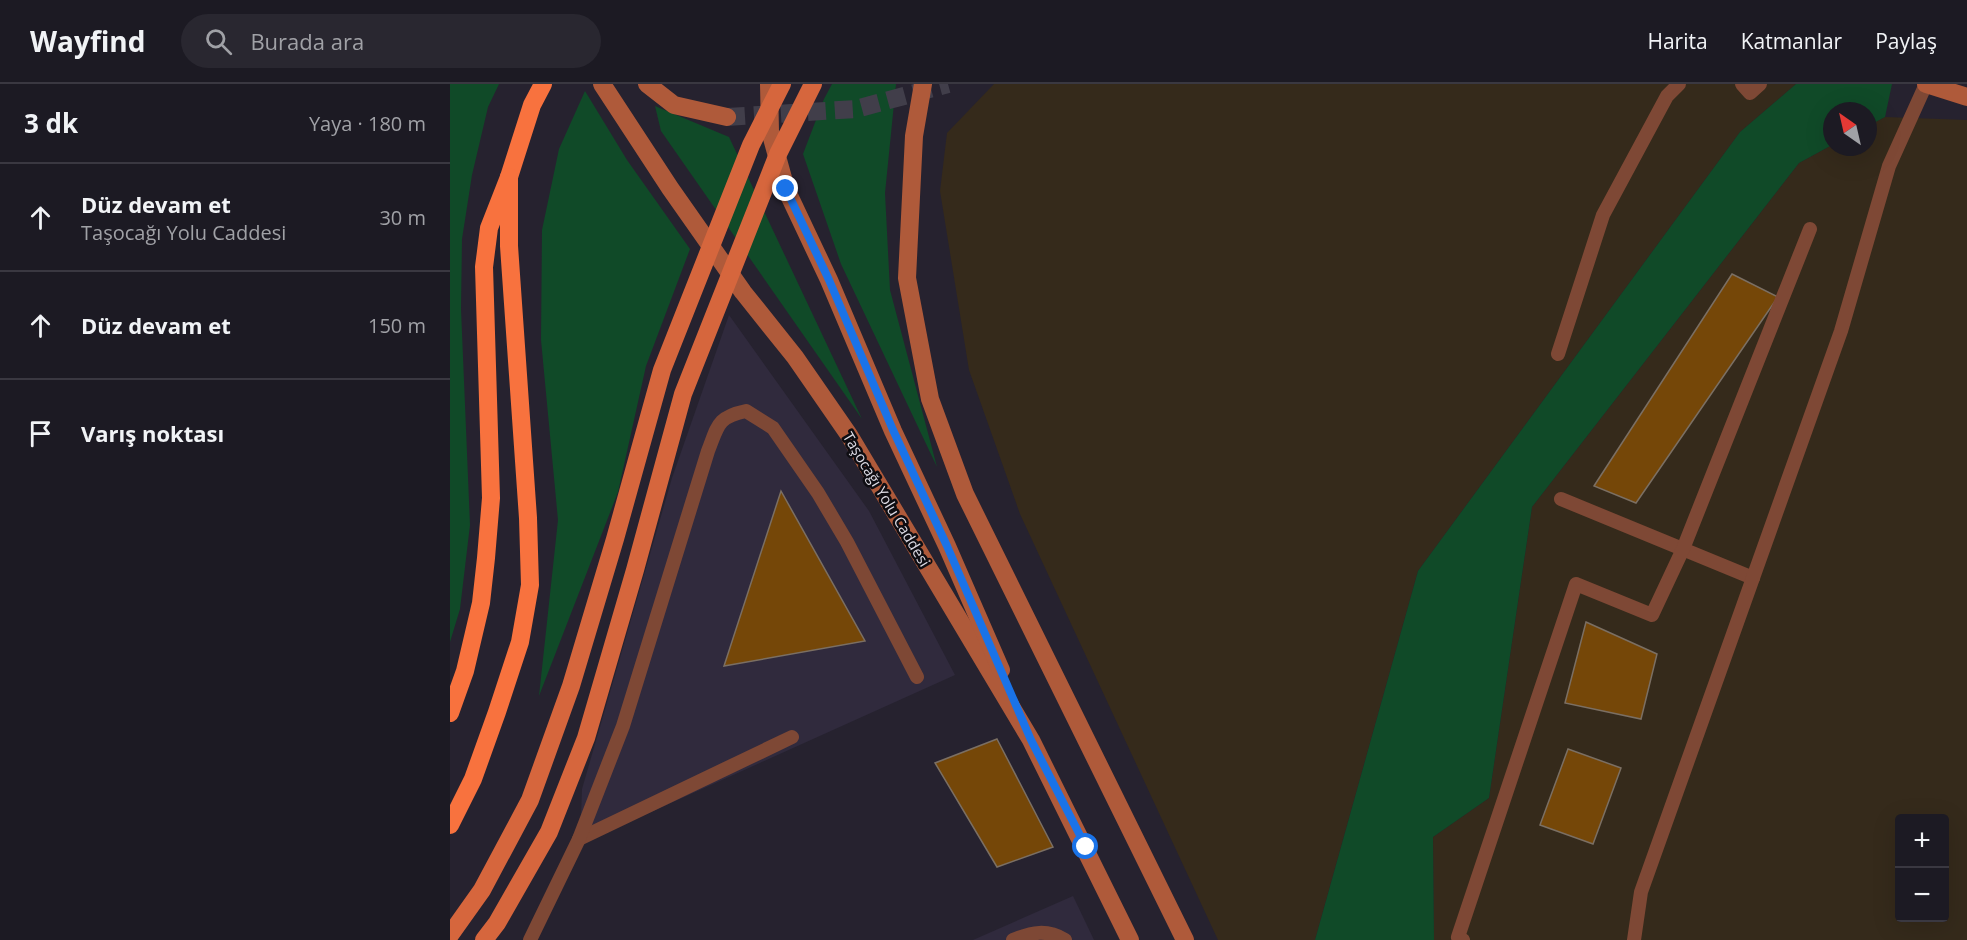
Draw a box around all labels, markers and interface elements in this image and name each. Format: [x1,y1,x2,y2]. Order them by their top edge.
search box [181,14,601,68]
text: Wayfind [30,22,145,60]
icon: search [202,25,235,58]
text: Burada ara [250,26,364,56]
text: Harita [1647,27,1708,55]
text: Katmanlar [1741,27,1842,55]
text: Paylaş [1875,27,1937,55]
north arrow [1823,102,1877,156]
text: 3 dk [24,105,78,141]
text: Yaya · 180 m [309,110,426,137]
route end [772,175,798,201]
text: Düz devam et [81,189,231,219]
icon: ahead [24,201,57,234]
text: 30 m [379,204,426,231]
text: Taşocağı Yolu Caddesi [81,219,286,246]
icon: ahead [24,309,57,342]
text: Düz devam et [81,310,231,340]
text: 150 m [368,312,426,339]
icon: arrive [24,417,57,450]
text: Varış noktası [81,418,224,448]
street label: Taşocağı Yolu Caddesi [839,428,935,570]
map controls [1895,814,1949,922]
button: + [1895,814,1949,868]
route start [1072,833,1098,859]
button: − [1895,868,1949,922]

